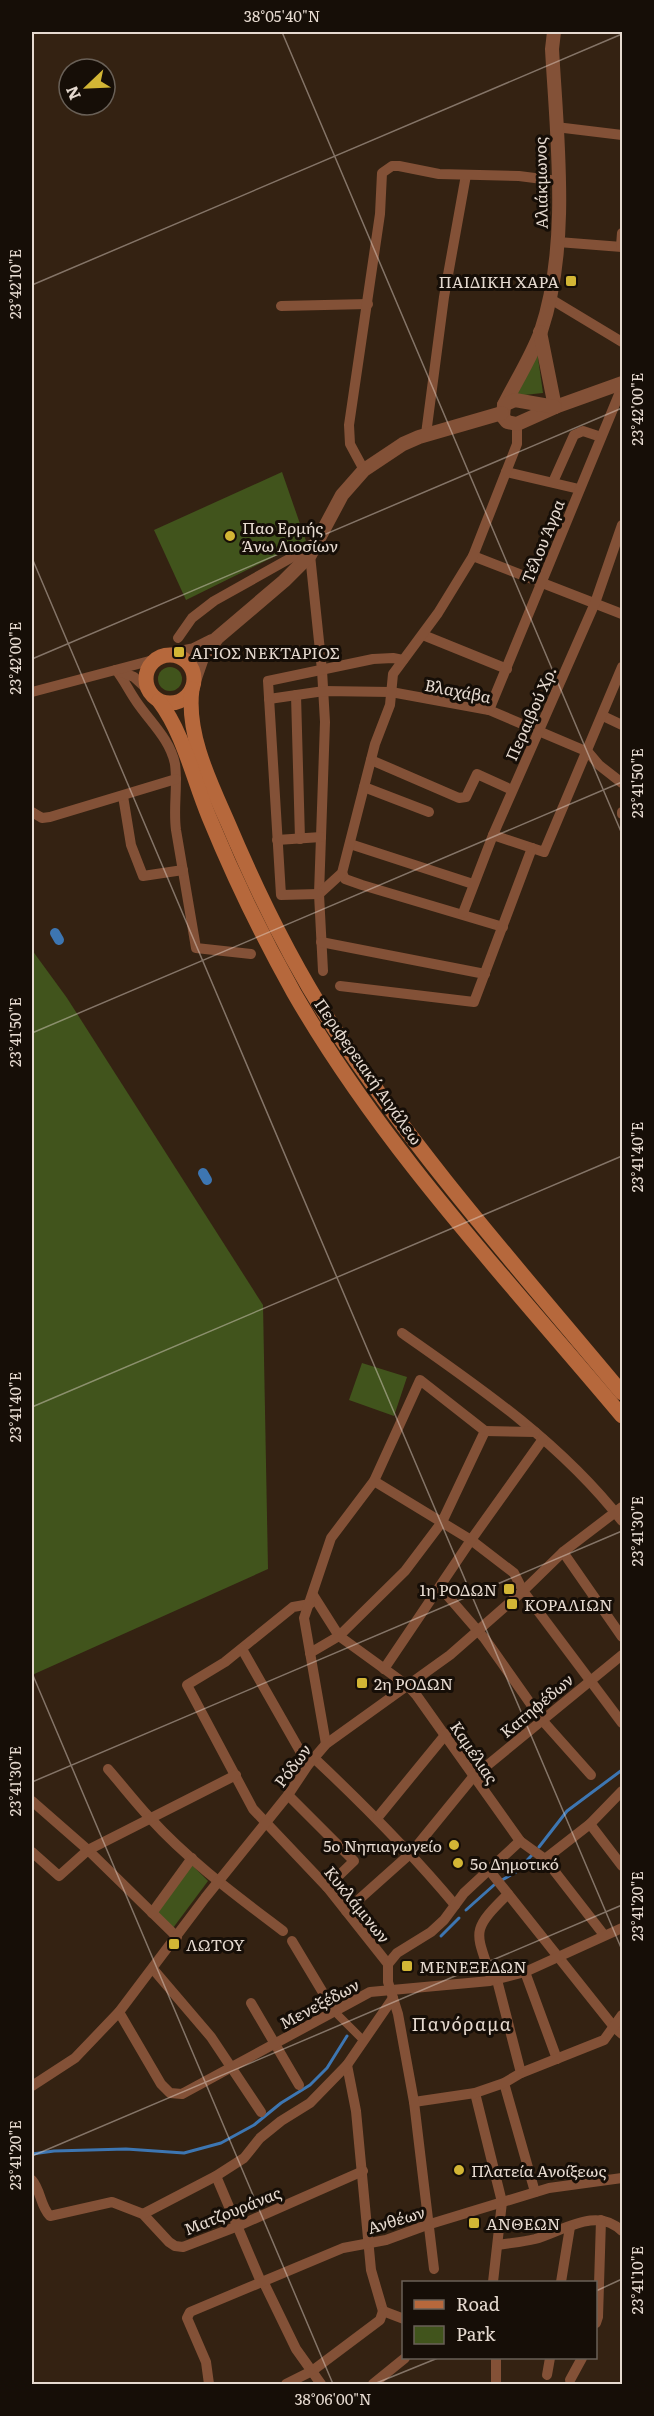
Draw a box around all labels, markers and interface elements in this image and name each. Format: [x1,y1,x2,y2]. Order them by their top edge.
text: 38°05'40"N [244,4,320,27]
north arrow [57,57,117,117]
text: N [59,82,86,104]
street label: Αλιάκμωνος [527,137,553,229]
text: 23°42'10"E [3,249,26,319]
place label: ΠΑΙΔΙΚΗ ΧΑΡΑ [438,269,559,293]
marker: ΠΑΙΔΙΚΗ ΧΑΡΑ [564,274,578,288]
text: 23°42'00"E [625,373,648,445]
street label: Τέλου Άγρα [514,495,570,587]
place label: Παο Ερμής Άνω Λιοσίων [242,515,338,557]
marker: Παο Ερμής Άνω Λιοσίων [223,529,237,543]
text: 23°42'00"E [3,622,26,694]
place label: ΑΓΙΟΣ ΝΕΚΤΑΡΙΟΣ [191,640,340,664]
marker: ΑΓΙΟΣ ΝΕΚΤΑΡΙΟΣ [172,645,186,659]
street label: Περαιβού Χρ. [498,662,562,764]
street label: Βλαχάβα [423,672,493,708]
text: 23°41'50"E [625,748,648,818]
street label: Περιφερειακή Αιγάλεω [309,993,429,1149]
text: 23°41'50"E [3,997,26,1067]
text: 23°41'40"E [625,1122,648,1192]
text: 23°41'40"E [3,1372,26,1442]
text: 23°41'30"E [625,1496,648,1566]
place label: 1η ΡΟΔΩΝ [419,1577,497,1601]
marker: 1η ΡΟΔΩΝ [502,1582,516,1596]
place label: ΚΟΡΑΛΙΩΝ [524,1592,613,1616]
marker: ΚΟΡΑΛΙΩΝ [505,1597,519,1611]
street label: Κατηφέδων [494,1667,578,1743]
place label: 2η ΡΟΔΩΝ [374,1671,453,1695]
marker: 2η ΡΟΔΩΝ [355,1676,369,1690]
street label: Καμέλιας [445,1716,505,1788]
street label: Ρόδων [268,1738,316,1792]
text: 23°41'30"E [3,1746,26,1816]
place label: 5ο Νηπιαγωγείο [323,1833,442,1857]
marker: 5ο Νηπιαγωγείο [447,1838,461,1852]
place label: 5ο Δημοτικό [470,1851,559,1875]
marker: 5ο Δημοτικό [451,1856,465,1870]
street label: Κυκλάμινων [319,1860,397,1948]
text: 23°41'20"E [625,1871,648,1941]
place label: ΛΩΤΟΥ [186,1932,245,1956]
marker: ΛΩΤΟΥ [167,1937,181,1951]
place label: ΜΕΝΕΞΕΔΩΝ [419,1954,527,1978]
marker: ΜΕΝΕΞΕΔΩΝ [400,1959,414,1973]
street label: Μενεξέδων [275,1972,363,2034]
district label: Πανόραμα [412,2010,512,2037]
text: 23°41'20"E [3,2120,26,2190]
place label: Πλατεία Ανοίξεως [471,2158,606,2182]
marker: Πλατεία Ανοίξεως [452,2163,466,2177]
street label: Ματζουράνας [180,2180,284,2240]
street label: Ανθέων [364,2199,428,2239]
place label: ΑΝΘΕΩΝ [486,2211,560,2235]
marker: ΑΝΘΕΩΝ [467,2216,481,2230]
text: 23°41'10"E [625,2246,648,2314]
legend [402,2281,597,2359]
text: Road [456,2290,500,2317]
text: Park [456,2320,497,2347]
text: 38°06'00"N [294,2387,372,2410]

